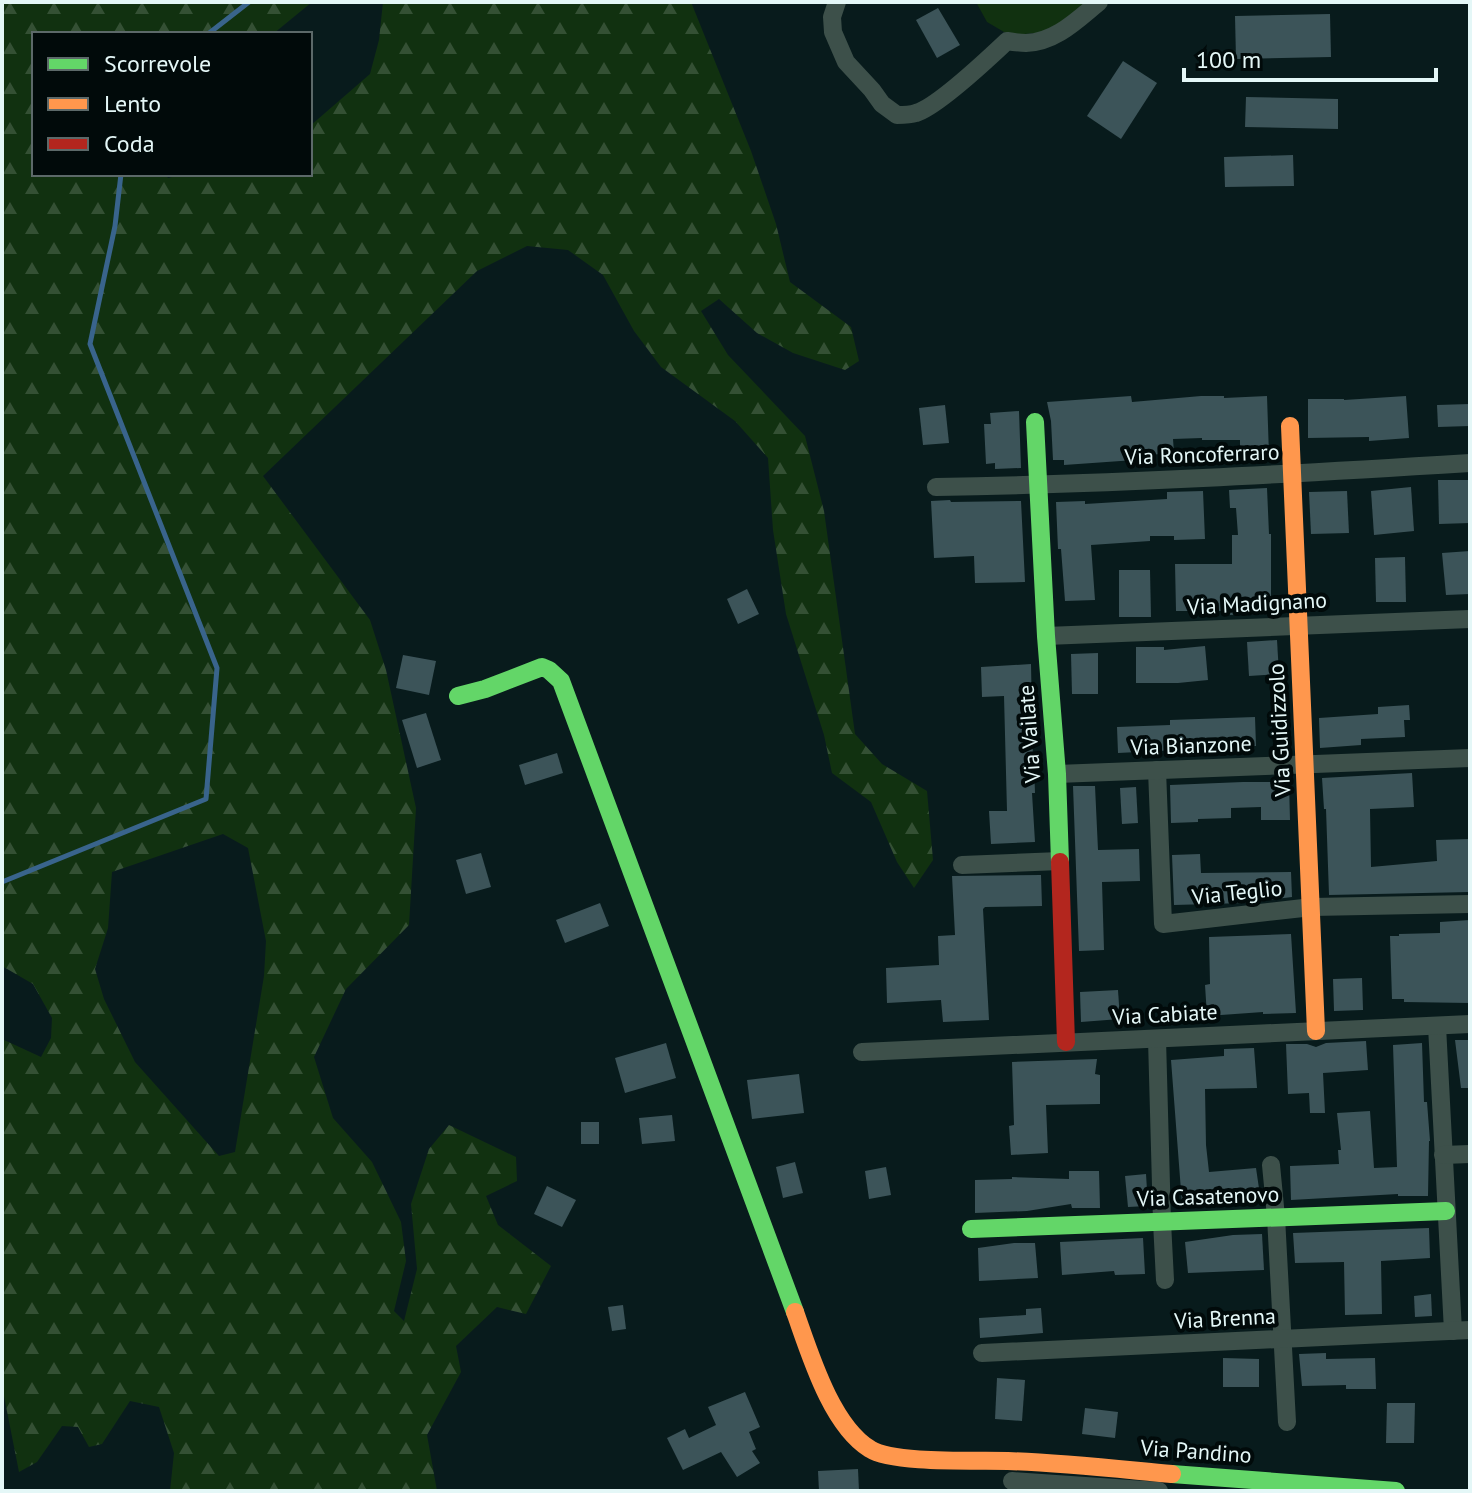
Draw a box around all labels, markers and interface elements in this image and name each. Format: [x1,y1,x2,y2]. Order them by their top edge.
legend [32,32,312,176]
scale bar [1184,32,1436,82]
text: 100 m [1196,44,1261,75]
text: Scorrevole [104,48,211,79]
text: Lento [104,88,161,119]
text: Coda [104,128,155,159]
street label: Via Roncoferraro [1123,437,1280,471]
street label: Via Madignano [1185,585,1328,621]
street label: Via Guidizzolo [1262,663,1297,798]
street label: Via Vailate [1012,684,1046,785]
street label: Via Bianzone [1129,729,1252,761]
street label: Via Teglio [1189,873,1284,911]
street label: Via Cabiate [1111,997,1218,1031]
street label: Via Casatenovo [1135,1180,1280,1213]
street label: Via Brenna [1173,1301,1276,1335]
street label: Via Pandino [1139,1433,1252,1469]

